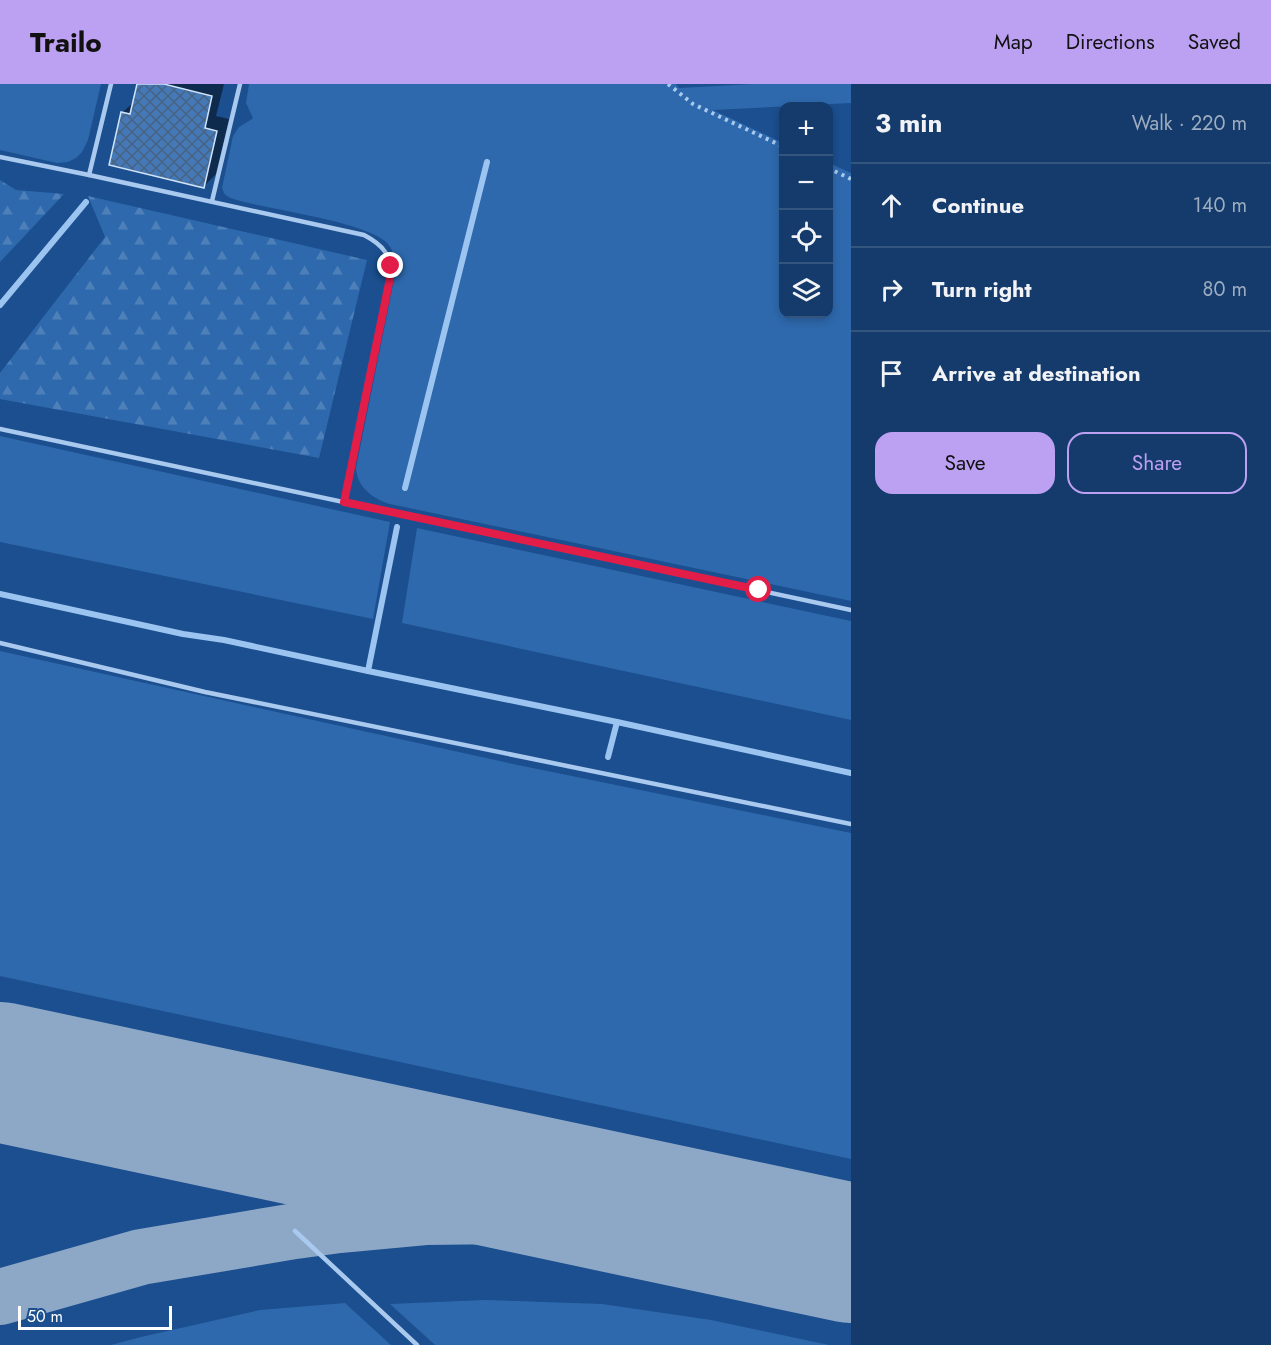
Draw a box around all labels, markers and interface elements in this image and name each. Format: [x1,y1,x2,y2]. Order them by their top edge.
text: Trailo [30,22,102,63]
text: Map [994,27,1033,57]
text: Directions [1066,27,1155,57]
text: Saved [1188,27,1241,57]
map controls [779,102,833,318]
button: + [779,102,833,156]
text: 3 min [875,104,942,142]
text: Walk · 220 m [1132,109,1247,138]
button: − [779,156,833,210]
icon: ahead [875,189,908,222]
text: Continue [932,189,1024,221]
text: 140 m [1193,191,1247,220]
button: locate [779,210,833,264]
route end [377,252,403,278]
button: layers [779,264,833,318]
icon: right [875,273,908,306]
text: Turn right [932,273,1032,305]
text: 80 m [1202,275,1247,304]
icon: arrive [875,357,908,390]
text: Arrive at destination [932,357,1141,389]
button: Save [875,432,1055,494]
button: Share [1067,432,1247,494]
route start [745,576,771,602]
scale bar [18,1303,172,1330]
text: 50 m [27,1305,63,1328]

